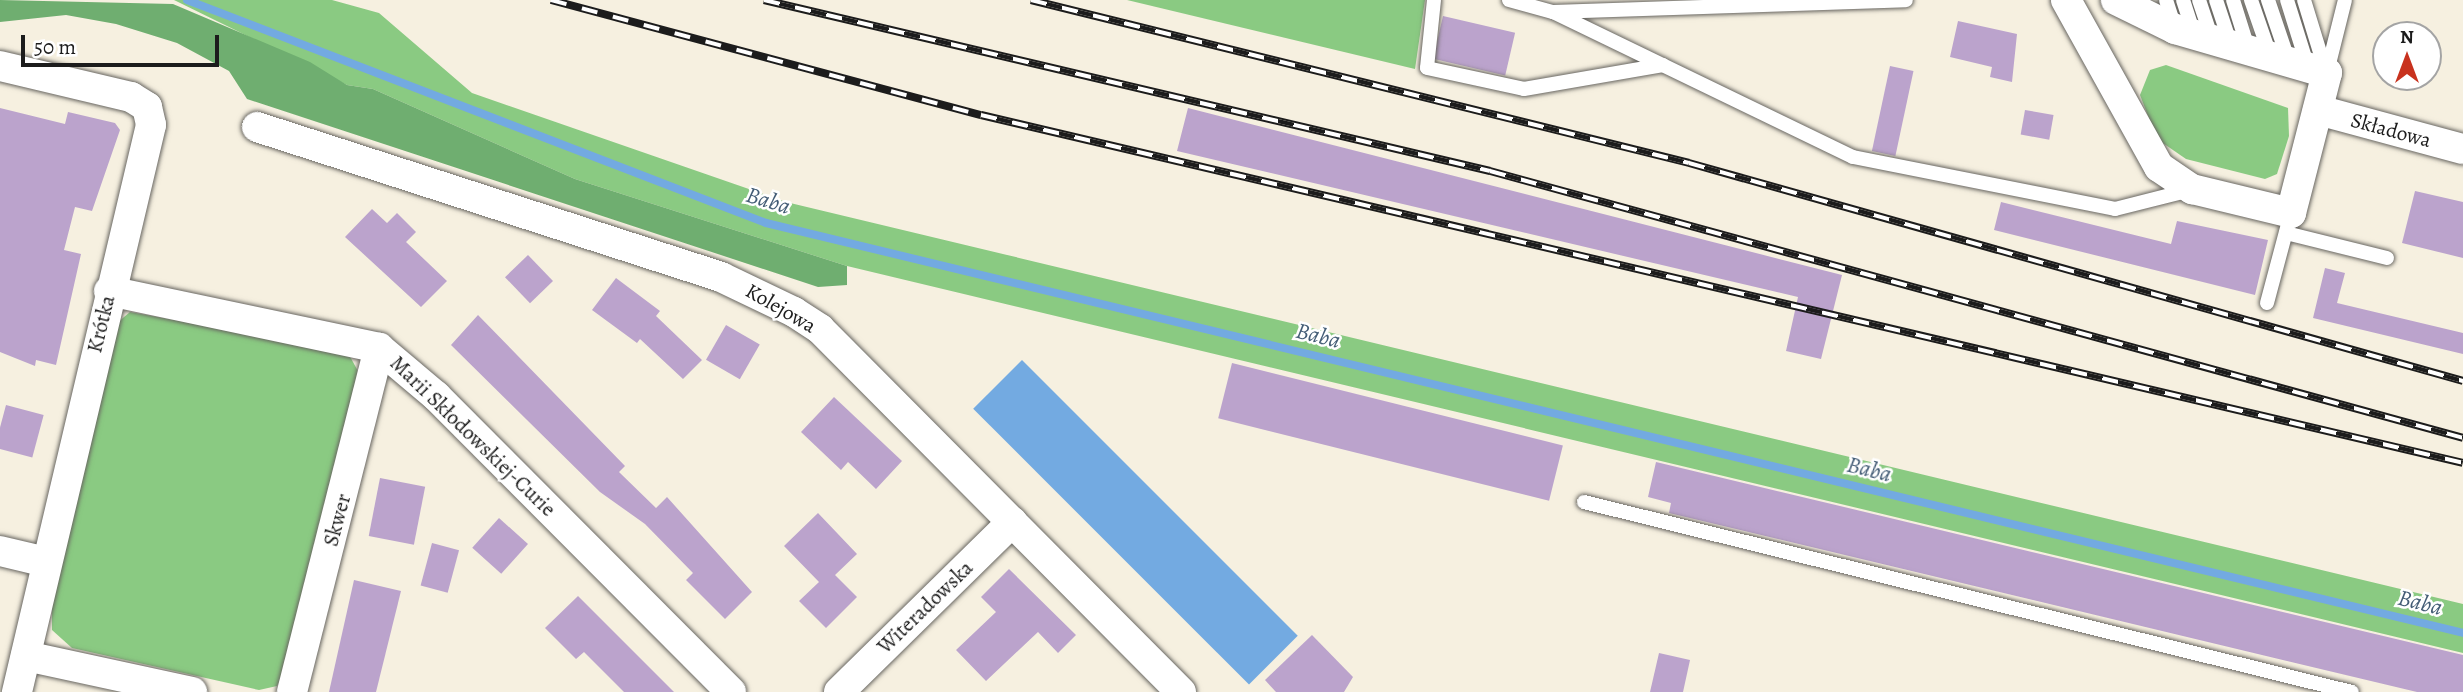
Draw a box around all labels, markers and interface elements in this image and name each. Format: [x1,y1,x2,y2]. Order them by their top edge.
scale bar [24,21,222,65]
north arrow [2372,21,2442,91]
text: N [2400,24,2414,50]
text: 50 m [34,33,76,61]
street label: Składowa [2348,107,2434,153]
water label: Baba [743,181,793,221]
street label: Kolejowa [741,278,821,338]
street label: Krótka [82,293,120,355]
water label: Baba [1293,317,1343,355]
street label: Marii Skłodowskiej-Curie [385,350,561,522]
water label: Baba [1844,451,1894,489]
street label: Skwer [318,491,356,549]
street label: Witeradowska [872,555,978,659]
water label: Baba [2395,584,2445,622]

